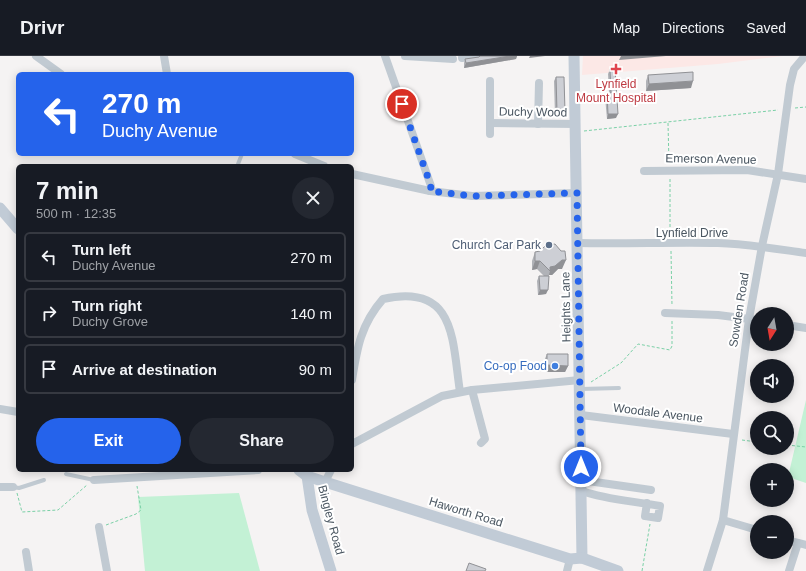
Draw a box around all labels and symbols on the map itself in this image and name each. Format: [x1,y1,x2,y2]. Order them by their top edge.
marker: Lynfield Mount Hospital [610,63,622,75]
place label: Lynfield Mount Hospital [576,77,656,105]
pin [385,87,419,121]
street label: Duchy Wood [499,104,567,120]
street label: Emerson Avenue [665,151,757,167]
street label: Lynfield Drive [656,226,728,240]
place label: Church Car Park [452,238,542,252]
marker: Church Car Park [544,240,554,250]
street label: Heights Lane [558,271,574,342]
street label: Sowden Road [726,272,752,348]
north arrow [750,307,794,351]
place label: Co-op Food [484,359,547,373]
marker: Co-op Food [550,361,560,371]
street label: Woodale Avenue [612,401,704,425]
position arrow [560,446,602,488]
street label: Bingley Road [315,484,347,556]
street label: Haworth Road [427,494,505,530]

